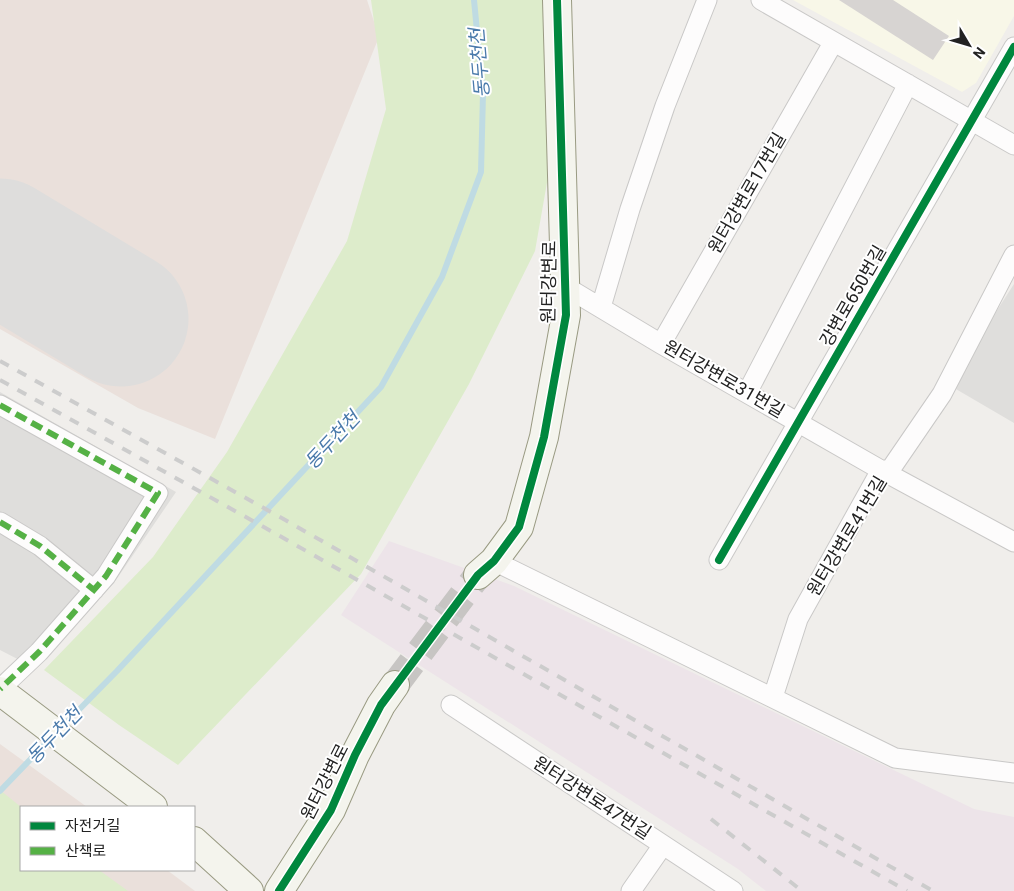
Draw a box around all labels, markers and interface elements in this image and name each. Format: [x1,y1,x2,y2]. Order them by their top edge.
north arrow [944,20,994,70]
water label: 동두천천 [465,26,494,99]
text: N [970,44,989,62]
street label: 원터강변로17번길 [703,129,790,257]
street label: 원터강변로 [537,240,560,324]
street label: 강변로650번길 [815,242,890,350]
street label: 원터강변로31번길 [660,335,788,422]
water label: 동두천천 [300,406,366,474]
street label: 원터강변로41번길 [803,472,891,600]
water label: 동두천천 [22,701,88,768]
street label: 원터강변로 [296,740,353,823]
street label: 원터강변로47번길 [529,752,655,843]
legend [20,806,195,871]
text: 자전거길 [65,817,120,835]
text: 산책로 [65,842,106,860]

